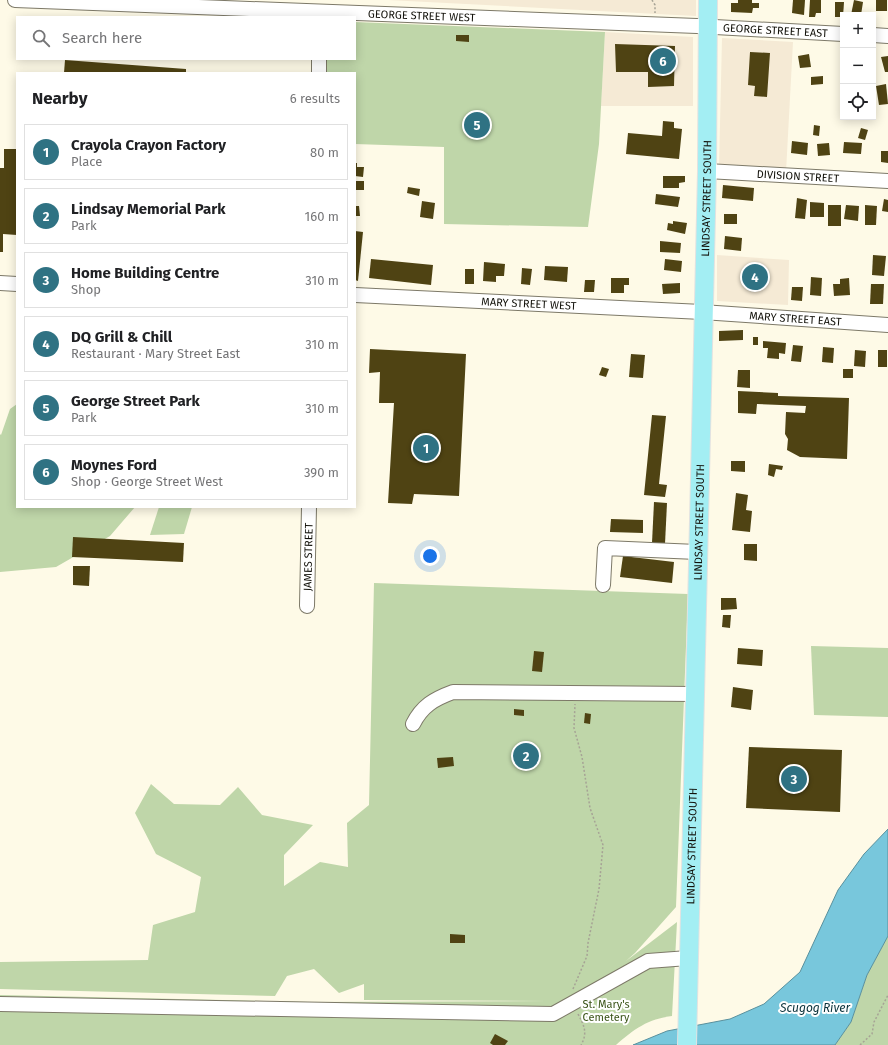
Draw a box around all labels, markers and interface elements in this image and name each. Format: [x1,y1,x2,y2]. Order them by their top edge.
street label: GEORGE STREET WEST [368,7,476,25]
map controls [840,12,876,120]
button: + [840,12,876,48]
search box [16,16,356,60]
street label: GEORGE STREET EAST [723,21,828,40]
icon: search [30,27,52,49]
text: Search here [62,29,142,47]
pin: 6 [650,46,676,76]
button: − [840,48,876,84]
button: locate [840,84,876,120]
text: Nearby [32,88,87,109]
text: 6 results [290,91,340,106]
pin: 5 [464,110,490,140]
text: Crayola Crayon Factory [71,136,226,154]
street label: LINDSAY STREET SOUTH [699,140,714,257]
text: 1 [43,145,49,160]
text: 80 m [310,145,339,160]
text: Place [71,154,102,169]
street label: DIVISION STREET [756,168,840,185]
text: Lindsay Memorial Park [71,200,226,218]
text: 2 [43,209,49,224]
text: 160 m [305,209,339,224]
text: Park [71,218,97,233]
pin: 4 [742,262,768,292]
text: Home Building Centre [71,264,219,282]
text: 3 [43,273,49,288]
text: 310 m [305,273,339,288]
text: Shop [71,282,101,297]
street label: MARY STREET WEST [481,295,577,313]
street label: MARY STREET EAST [749,309,842,329]
text: DQ Grill & Chill [71,328,172,346]
text: 4 [42,337,50,352]
text: 310 m [305,337,339,352]
text: Restaurant · Mary Street East [71,346,240,361]
text: George Street Park [71,392,200,410]
text: 5 [43,401,49,416]
text: 310 m [305,401,339,416]
text: Park [71,410,97,425]
pin: 1 [413,433,439,463]
text: Moynes Ford [71,456,157,474]
street label: LINDSAY STREET SOUTH [692,464,707,581]
text: 6 [42,465,50,480]
text: 390 m [304,465,339,480]
text: Shop · George Street West [71,474,223,489]
street label: JAMES STREET [301,522,316,591]
your location [420,546,440,566]
pin: 2 [513,741,539,771]
pin: 3 [781,764,807,794]
street label: LINDSAY STREET SOUTH [684,788,700,905]
park label: St. Mary's Cemetery [582,998,630,1024]
water label: Scugog River [779,1001,850,1015]

